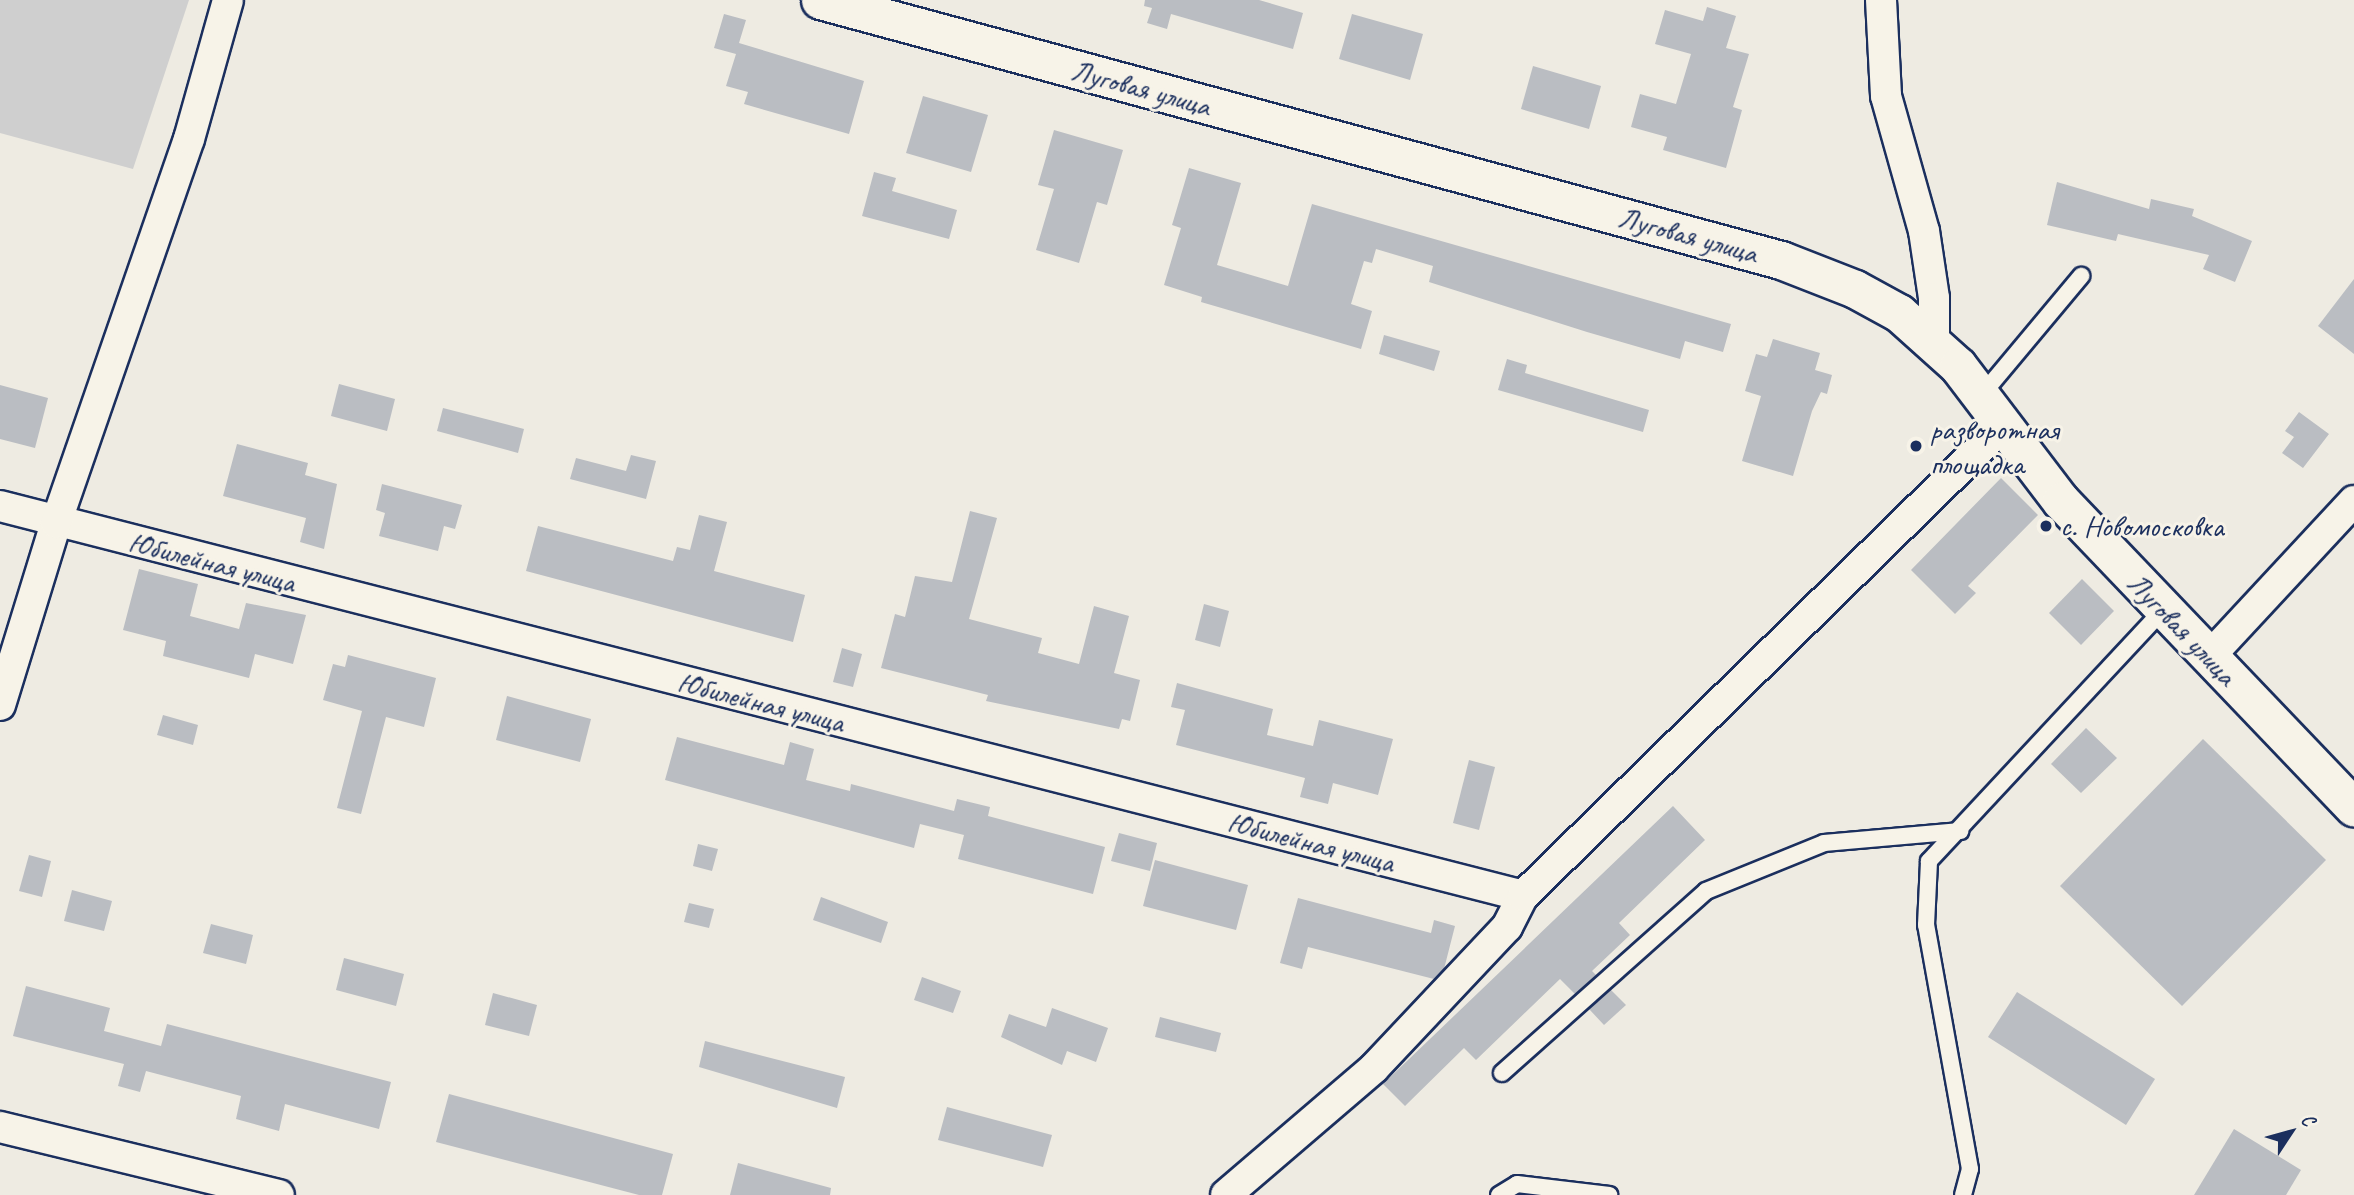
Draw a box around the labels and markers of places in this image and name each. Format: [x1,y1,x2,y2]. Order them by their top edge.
place label: разворотная площадка [1930,411,2059,481]
marker: разворотная площадка [1908,438,1924,454]
place label: с. Новомосковка [2060,508,2224,544]
marker: с. Новомосковка [2038,518,2054,534]

